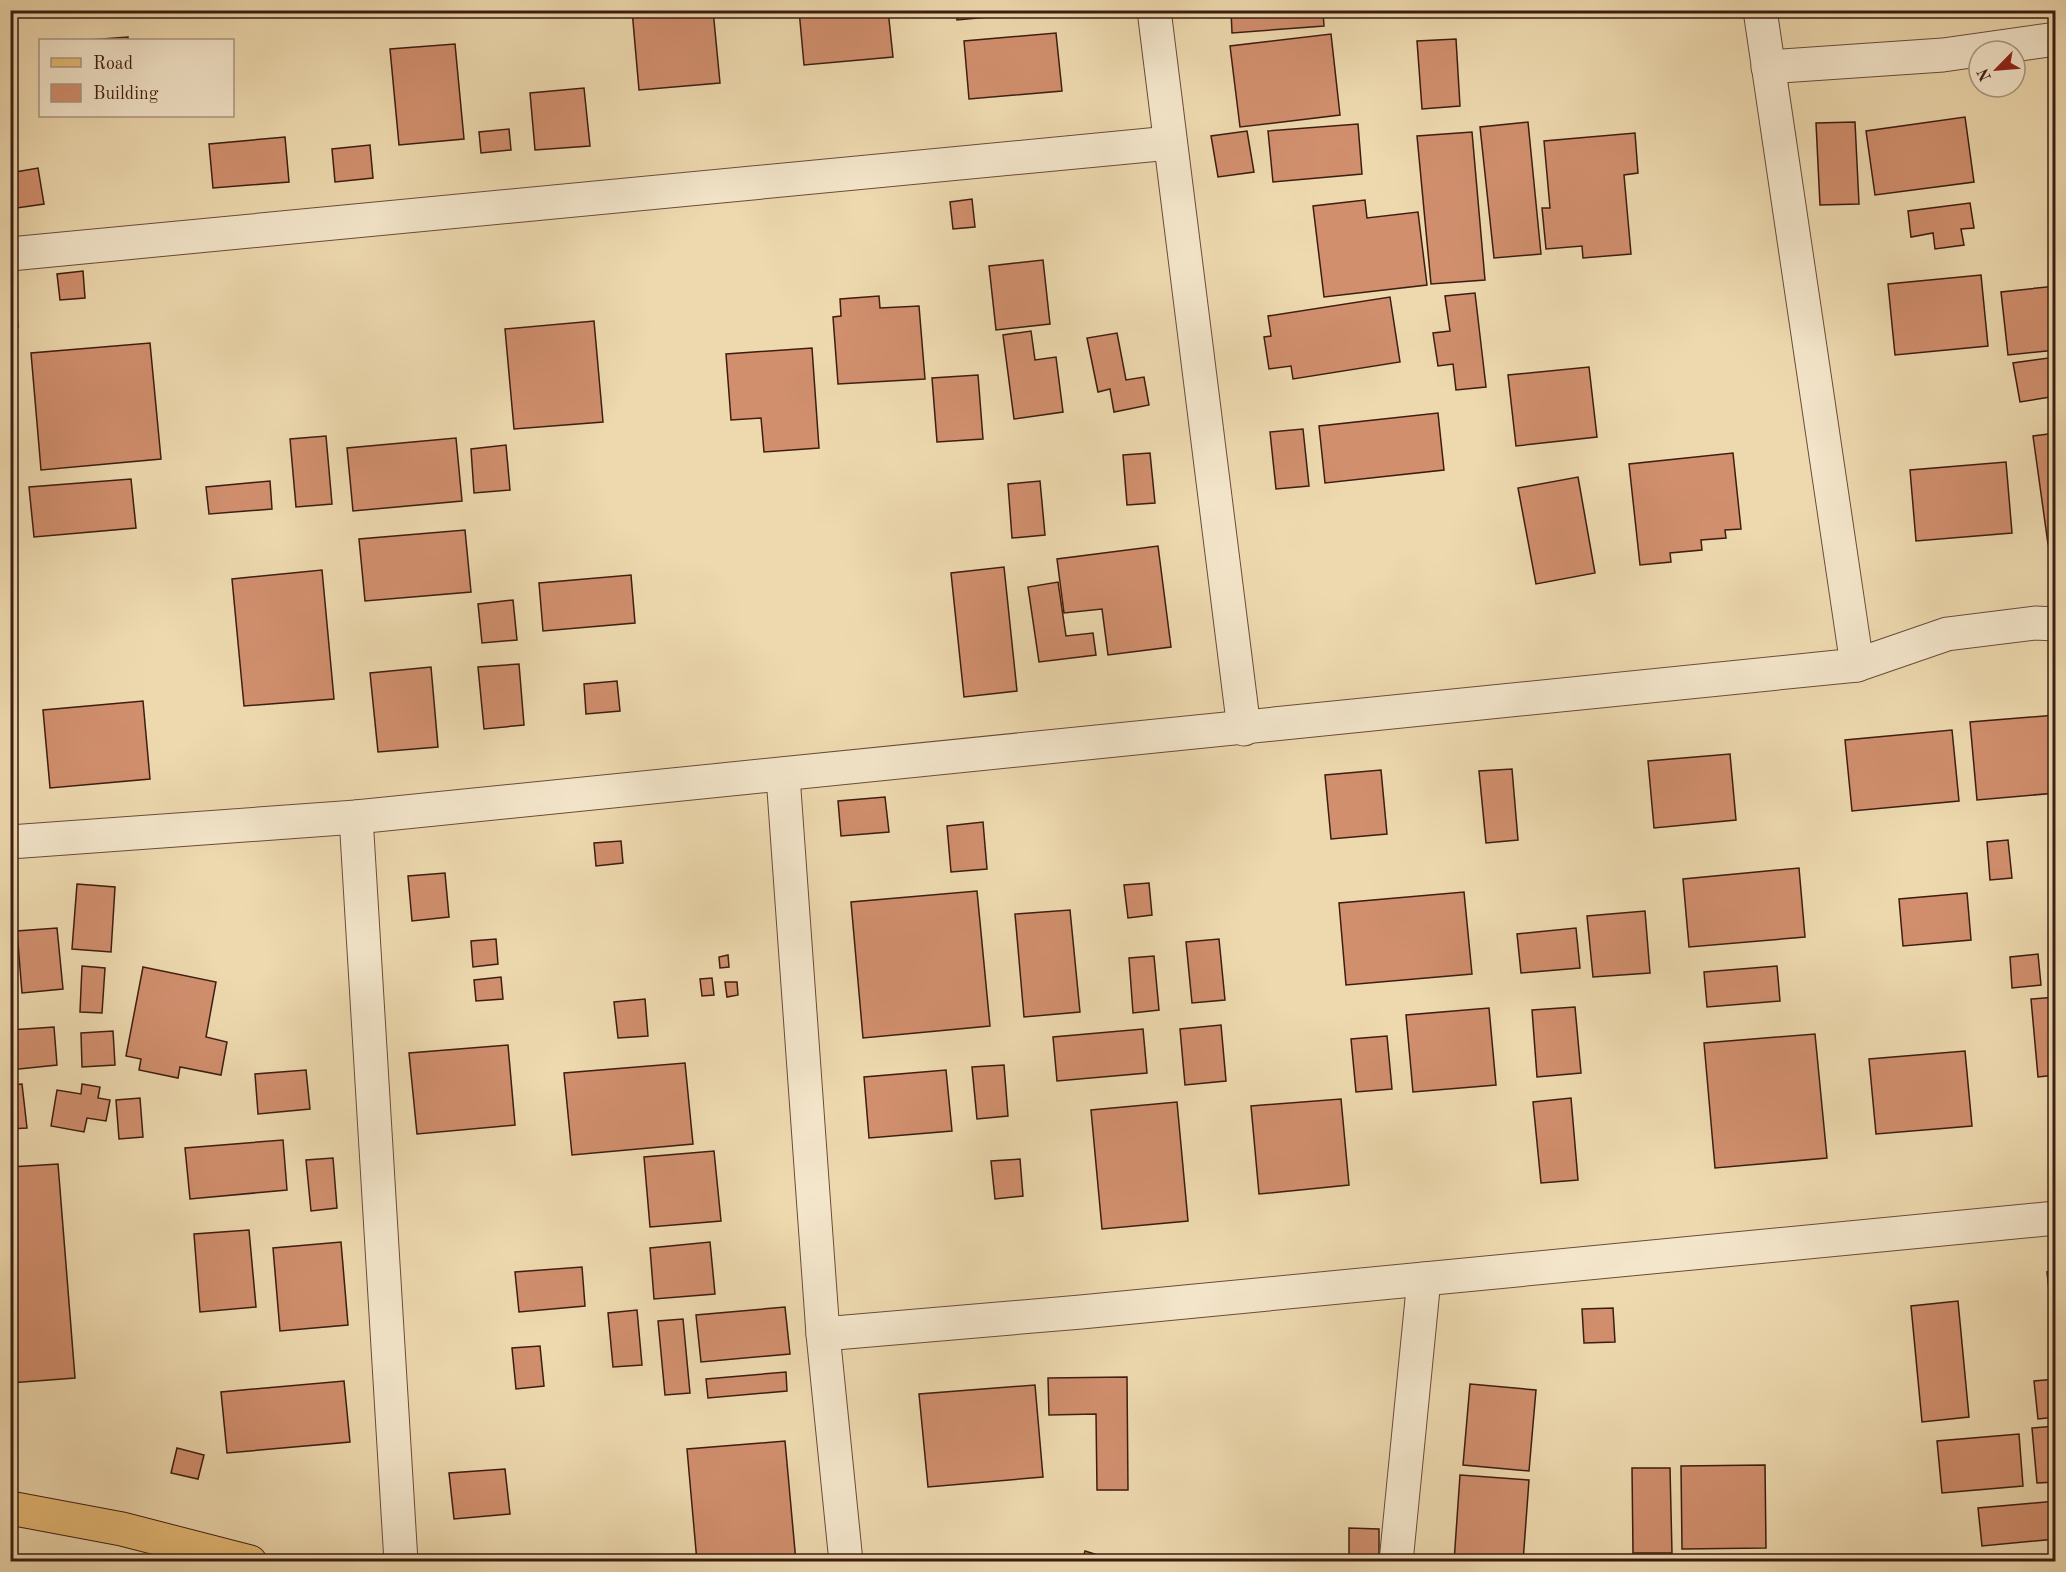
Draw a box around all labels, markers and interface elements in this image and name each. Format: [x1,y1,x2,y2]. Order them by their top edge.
legend [39,39,234,117]
north arrow [1967,39,2027,99]
text: Road [93,55,133,73]
text: N [1975,65,1995,83]
text: Building [93,85,159,103]

